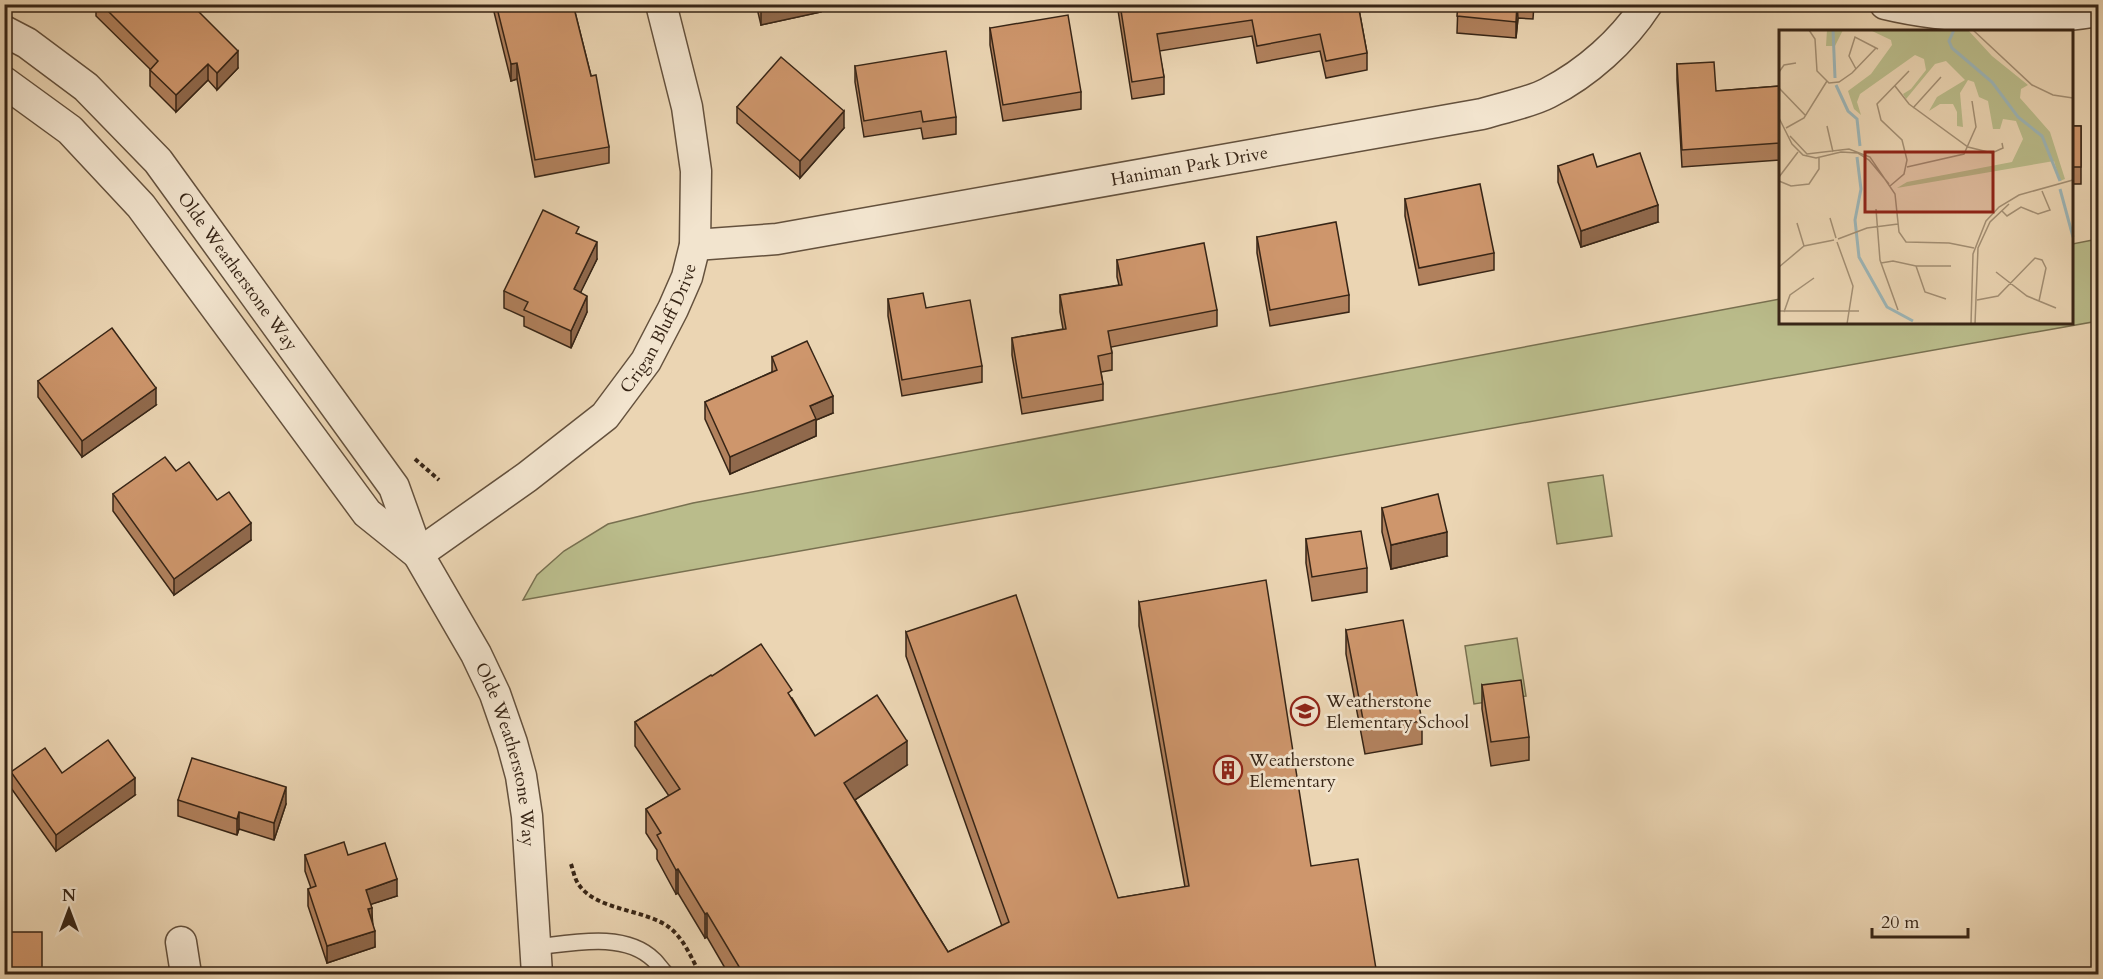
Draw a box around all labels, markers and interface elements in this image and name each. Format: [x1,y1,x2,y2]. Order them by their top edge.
inset map [1779,30,2073,324]
street label: Haniman Park Drive [1109,140,1270,192]
street label: Olde Weatherstone Way [172,187,304,356]
street label: Crigan Bluff Drive [614,261,702,398]
street label: Olde Weatherstone Way [469,658,541,848]
place label: Weatherstone Elementary School [1325,689,1469,735]
school or university icon: Weatherstone Elementary School [1289,695,1321,727]
place label: Weatherstone Elementary [1248,748,1355,794]
building icon: Weatherstone Elementary [1212,754,1244,786]
north arrow [39,880,99,940]
text: N [62,885,76,907]
scale bar [1872,901,1968,939]
text: 20 m [1881,910,1920,935]

